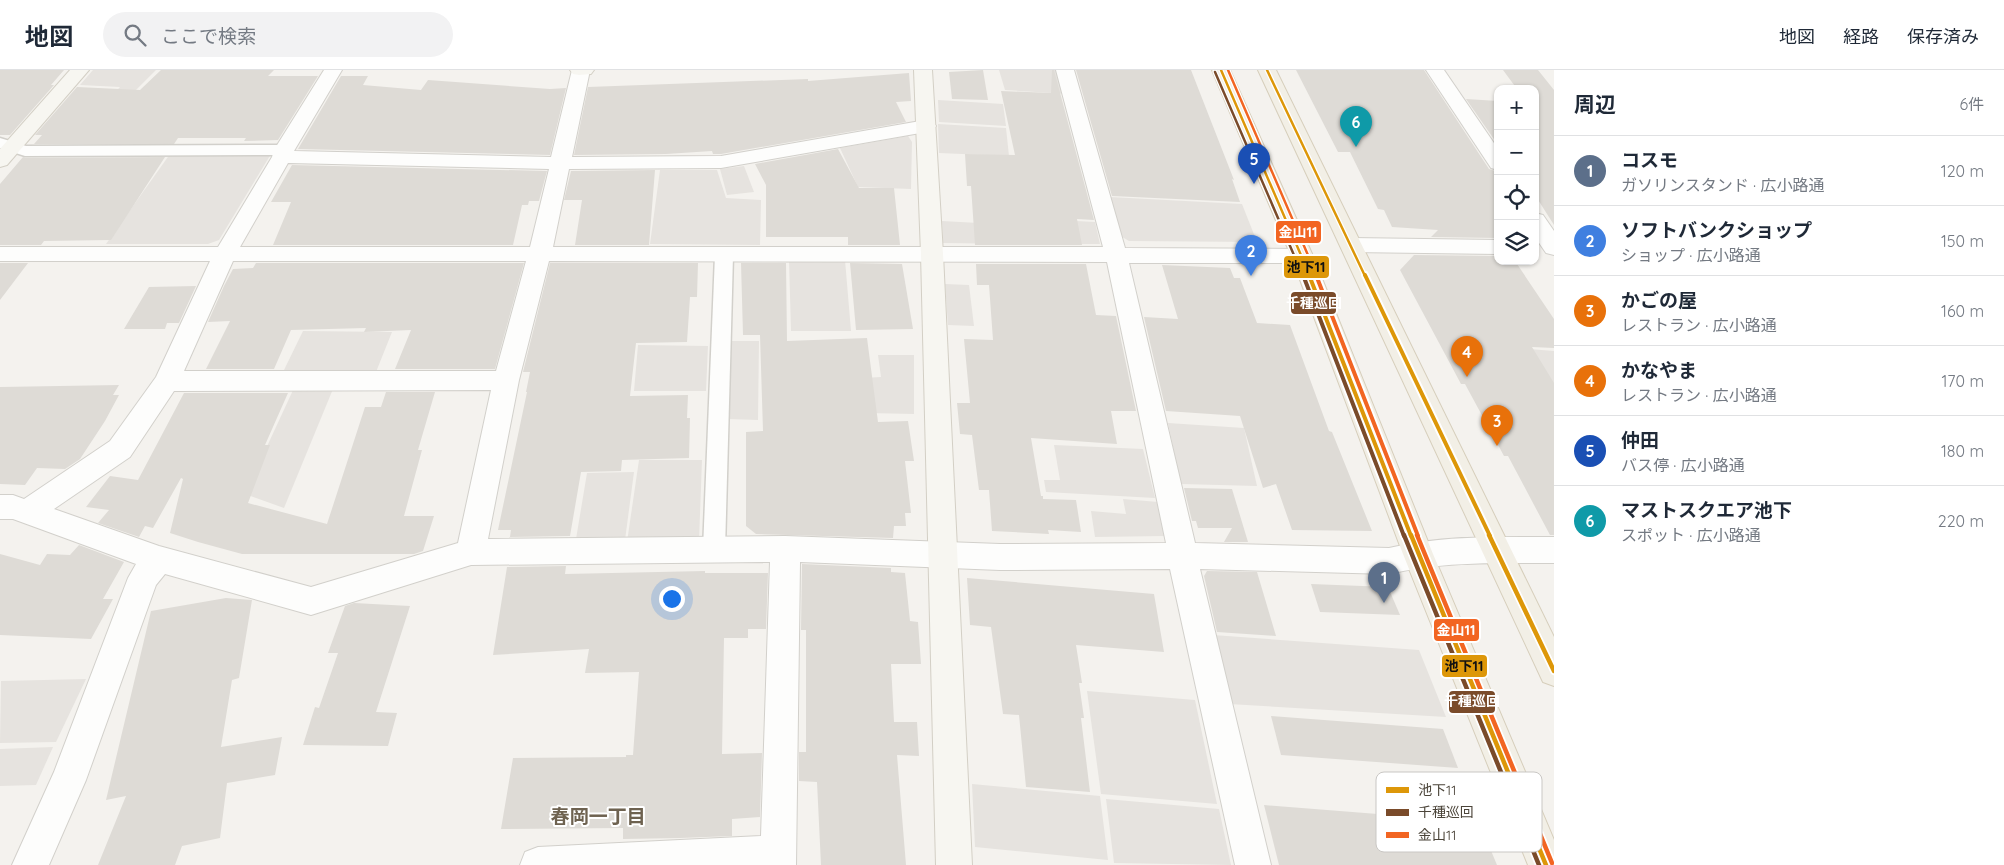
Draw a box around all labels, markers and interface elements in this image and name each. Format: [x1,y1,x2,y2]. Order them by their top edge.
search box [103,12,453,57]
text: 地図 [25,21,73,51]
icon: search [121,21,149,49]
text: ここで検索 [161,24,256,48]
text: 地図 [1779,25,1815,48]
text: 経路 [1843,25,1879,48]
text: 保存済み [1907,25,1979,48]
map controls [1494,85,1539,265]
button: + [1494,85,1539,130]
text: 周辺 [1574,91,1616,117]
text: 6件 [1959,94,1984,114]
pin: 6 [1340,106,1372,147]
button: − [1494,130,1539,175]
pin: 5 [1238,143,1270,184]
text: コスモ [1621,148,1678,172]
text: 1 [1587,161,1593,181]
text: 120 m [1941,161,1984,181]
button: locate [1494,175,1539,220]
text: ガソリンスタンド · 広小路通 [1621,175,1825,195]
text: ソフトバンクショップ [1621,218,1812,242]
line badge: 金山11 [1275,220,1322,244]
button: layers [1494,220,1539,265]
text: 金山11 [1279,223,1317,241]
text: 2 [1585,231,1595,251]
text: 150 m [1941,231,1984,251]
pin: 2 [1235,235,1267,276]
text: ショップ · 広小路通 [1621,245,1761,265]
line badge: 池下11 [1283,255,1330,279]
text: 池下11 [1287,258,1325,276]
text: かごの屋 [1621,288,1697,312]
line badge: 千種巡回 [1290,291,1337,315]
text: 千種巡回 [1286,294,1342,312]
text: 3 [1586,301,1594,321]
text: 160 m [1941,301,1984,321]
text: レストラン · 広小路通 [1621,315,1777,335]
pin: 4 [1451,336,1483,377]
text: かなやま [1621,358,1697,382]
text: 4 [1585,371,1595,391]
text: 170 m [1941,371,1984,391]
text: レストラン · 広小路通 [1621,385,1777,405]
pin: 3 [1481,405,1513,446]
text: 仲田 [1621,428,1659,452]
text: 5 [1585,441,1595,461]
text: 180 m [1941,441,1984,461]
text: バス停 · 広小路通 [1621,455,1745,475]
text: マストスクエア池下 [1621,498,1792,522]
text: 6 [1586,511,1594,531]
text: 220 m [1938,511,1984,531]
text: スポット · 広小路通 [1621,525,1761,545]
pin: 1 [1368,562,1400,603]
your location [659,586,685,612]
line badge: 金山11 [1433,618,1480,642]
text: 金山11 [1437,621,1475,639]
line badge: 池下11 [1441,654,1488,678]
text: 池下11 [1445,657,1483,675]
line badge: 千種巡回 [1448,690,1496,714]
text: 千種巡回 [1444,692,1500,710]
legend [1376,772,1542,852]
text: 池下11 [1418,781,1456,799]
text: 千種巡回 [1418,803,1474,821]
district label: 春岡一丁目 [550,804,646,828]
text: 金山11 [1418,826,1456,844]

